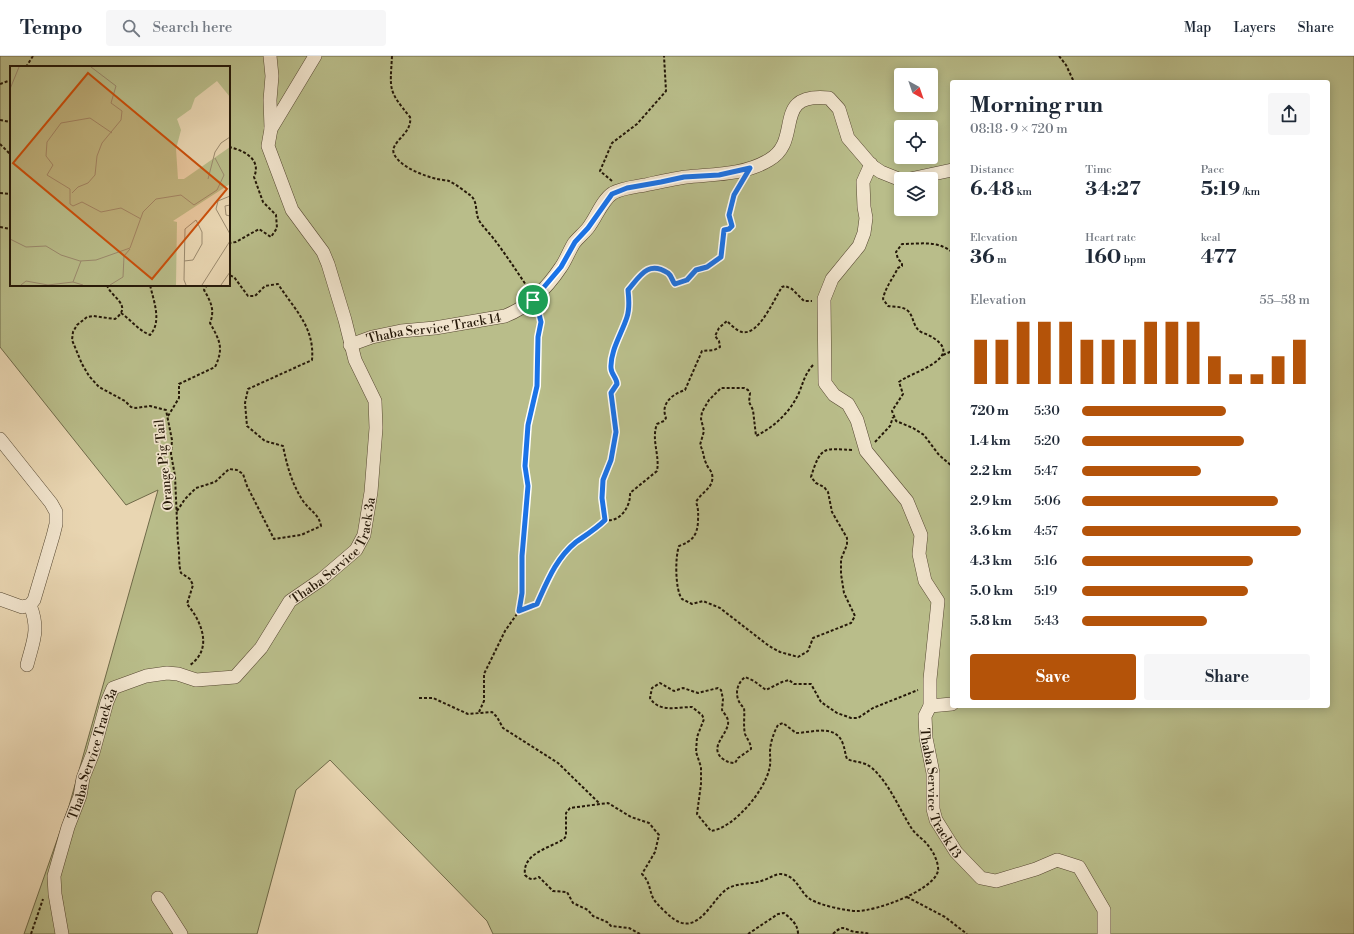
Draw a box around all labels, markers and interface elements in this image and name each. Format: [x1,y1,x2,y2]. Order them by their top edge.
search box [106,10,386,46]
text: Tempo [20,16,82,40]
icon: search [120,17,142,39]
text: Search here [152,18,232,37]
text: Map [1184,19,1211,37]
text: Layers [1233,19,1276,37]
text: Share [1298,19,1334,37]
inset map [10,66,230,286]
north arrow [894,68,938,112]
map controls [894,68,938,216]
text: Morning run [970,92,1103,119]
button: share [1268,93,1310,135]
button: locate [894,120,938,164]
text: 08:18 · 9 × 720 m [970,121,1068,137]
text: Distance [970,163,1014,177]
text: Time [1085,163,1112,177]
text: Pace [1201,163,1224,177]
button: layers [894,172,938,216]
text: 6.48 [970,177,1014,202]
text: 34:27 [1085,177,1141,202]
text: 5:19 [1201,177,1240,202]
text: km [1014,185,1032,199]
text: /km [1240,185,1260,199]
text: Elevation [970,231,1018,245]
text: Heart rate [1085,231,1136,245]
text: kcal [1201,231,1221,245]
text: 36 [970,245,995,270]
text: 160 [1085,245,1121,270]
text: 477 [1201,245,1237,270]
text: m [995,253,1007,267]
text: bpm [1121,253,1146,267]
pin [516,283,550,317]
icon: arrive [522,289,544,311]
text: Elevation [970,292,1026,308]
text: 55–58 m [1259,292,1310,308]
street label: Thaba Service Track 14 [364,310,503,347]
text: 720 m [970,403,1009,419]
text: 5:30 [1034,403,1060,419]
street label: Orange Pig Tail [151,418,177,511]
text: 1.4 km [970,433,1011,449]
text: 5:20 [1034,433,1060,449]
text: 2.2 km [970,463,1012,479]
text: 5:47 [1034,463,1058,479]
text: 2.9 km [970,493,1012,509]
text: 5:06 [1034,493,1061,509]
street label: Thaba Service Track 3a [287,496,379,608]
text: 3.6 km [970,523,1012,539]
text: 4:57 [1034,523,1058,539]
text: 4.3 km [970,553,1012,569]
text: 5:16 [1034,553,1057,569]
text: 5.0 km [970,583,1013,599]
text: 5:19 [1034,583,1057,599]
text: 5.8 km [970,613,1012,629]
text: 5:43 [1034,613,1059,629]
button: Save [970,654,1136,700]
button: Share [1144,654,1310,700]
street label: Thaba Service Track 3a [65,685,121,822]
street label: Thaba Service Track 13 [917,727,965,862]

